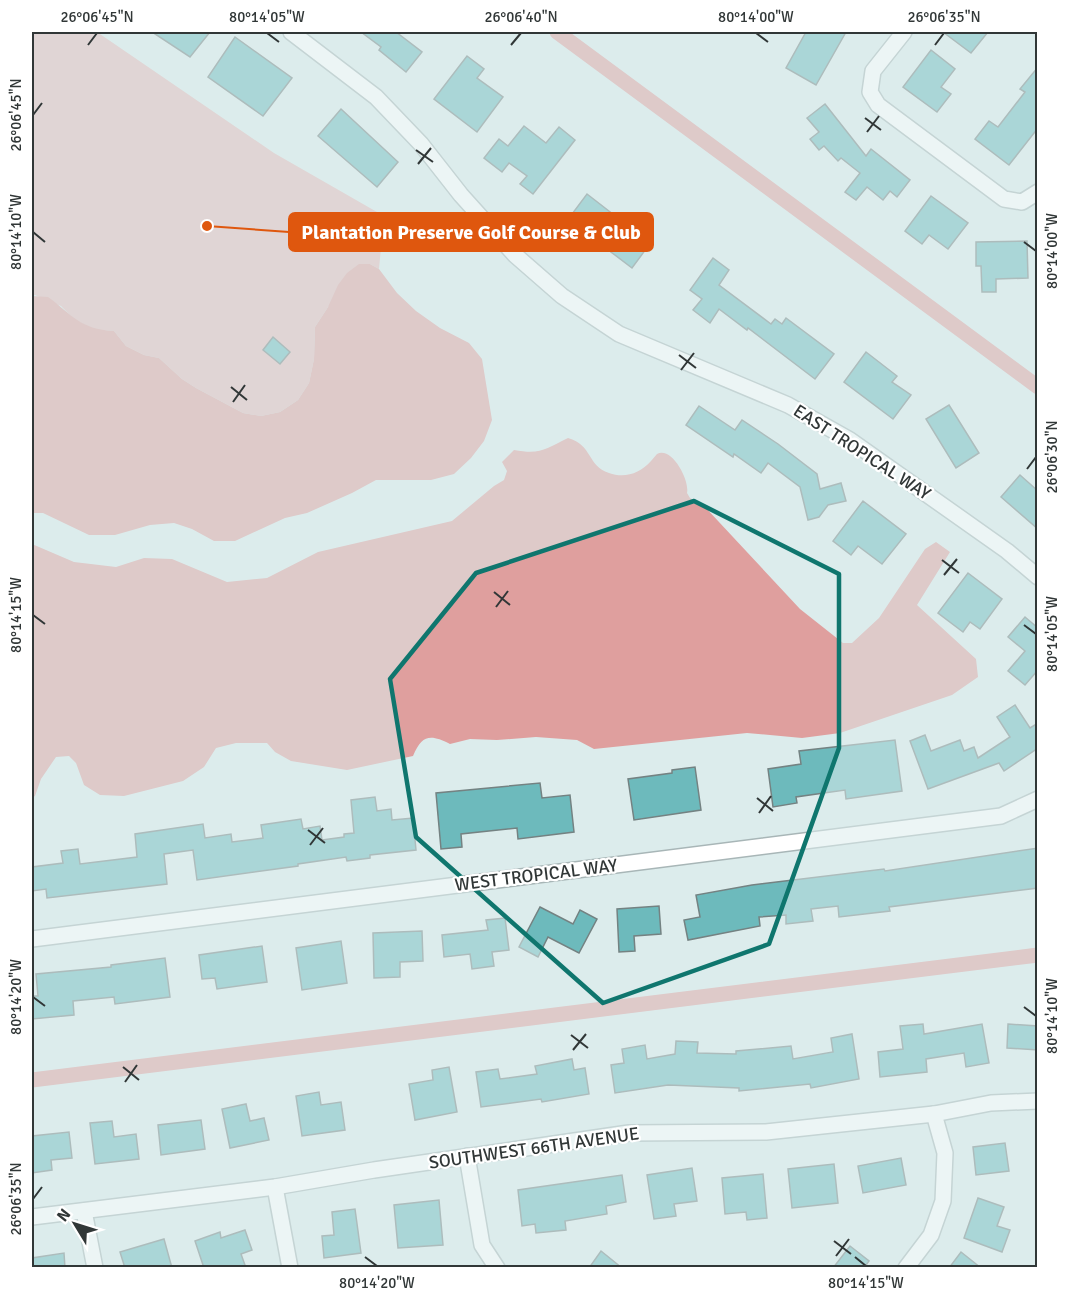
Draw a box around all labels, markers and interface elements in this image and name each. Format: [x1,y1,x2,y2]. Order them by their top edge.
text: 26°06'45"N [60,8,134,26]
text: 80°14'05"W [229,8,305,26]
text: 26°06'40"N [484,8,558,26]
text: 80°14'00"W [718,8,794,26]
text: 26°06'35"N [907,8,981,26]
text: 26°06'45"N [7,78,25,152]
text: 80°14'10"W [7,194,25,270]
callout: Plantation Preserve Golf Course & Club [289,213,653,251]
text: 80°14'00"W [1043,213,1061,289]
text: Plantation Preserve Golf Course & Club [301,220,641,245]
street label: EAST TROPICAL WAY [789,399,935,505]
text: 26°06'30"N [1043,420,1061,494]
text: 80°14'15"W [7,577,25,653]
text: 80°14'05"W [1043,596,1061,672]
street label: WEST TROPICAL WAY [453,854,619,896]
text: 80°14'20"W [7,959,25,1035]
text: 80°14'10"W [1043,978,1061,1054]
street label: SOUTHWEST 66TH AVENUE [427,1122,641,1174]
text: 26°06'35"N [7,1162,25,1236]
north arrow [45,1194,105,1254]
text: N [53,1205,75,1226]
text: 80°14'20"W [339,1274,415,1292]
text: 80°14'15"W [828,1274,904,1292]

